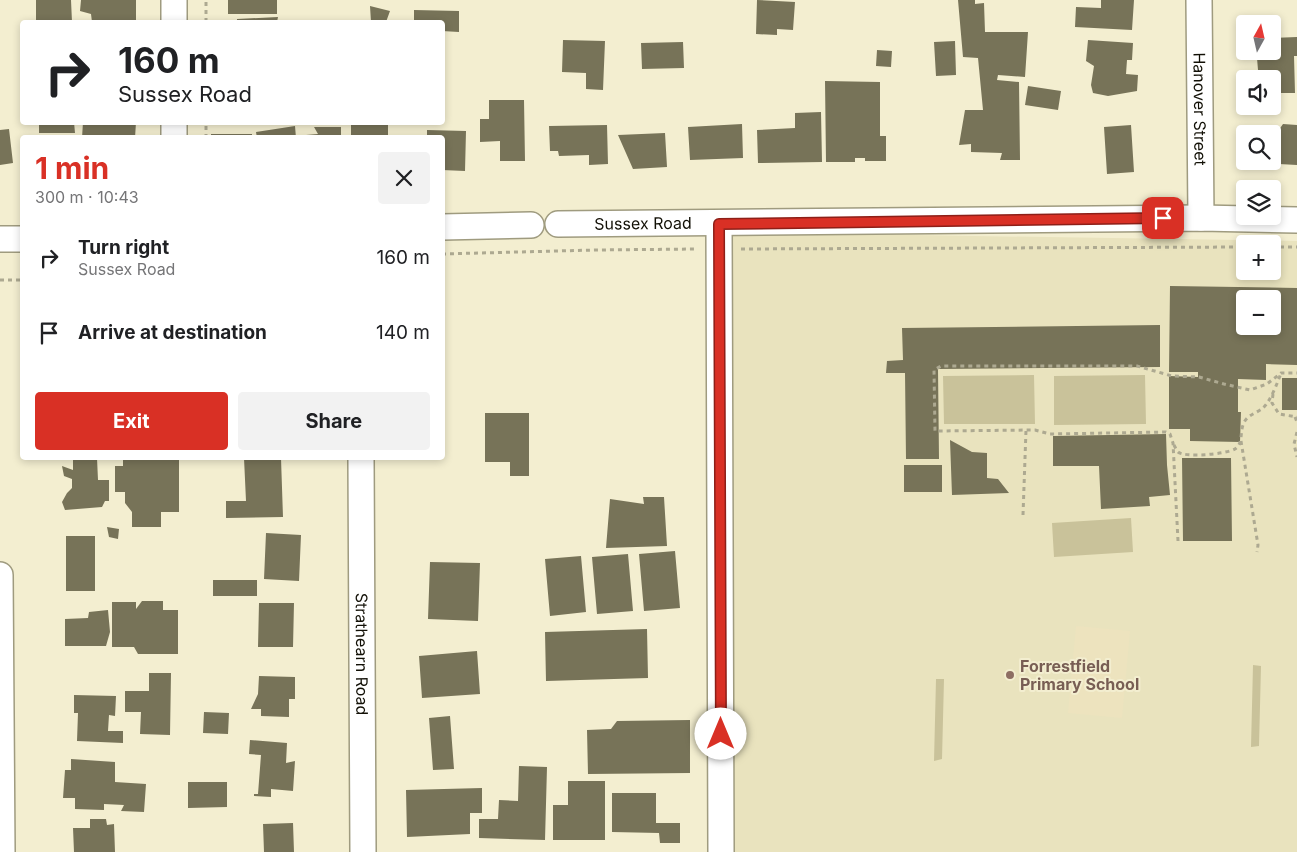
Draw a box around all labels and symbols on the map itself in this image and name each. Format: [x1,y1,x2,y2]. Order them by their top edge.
north arrow [1236,15,1281,60]
street label: Hanover Street [1189,52,1211,166]
pin [1142,197,1184,239]
street label: Sussex Road [594,213,692,234]
street label: Strathearn Road [352,593,372,715]
place label: Forrestfield Primary School [1020,656,1139,694]
marker: Forrestfield Primary School [1004,669,1016,681]
position arrow [694,707,746,759]

